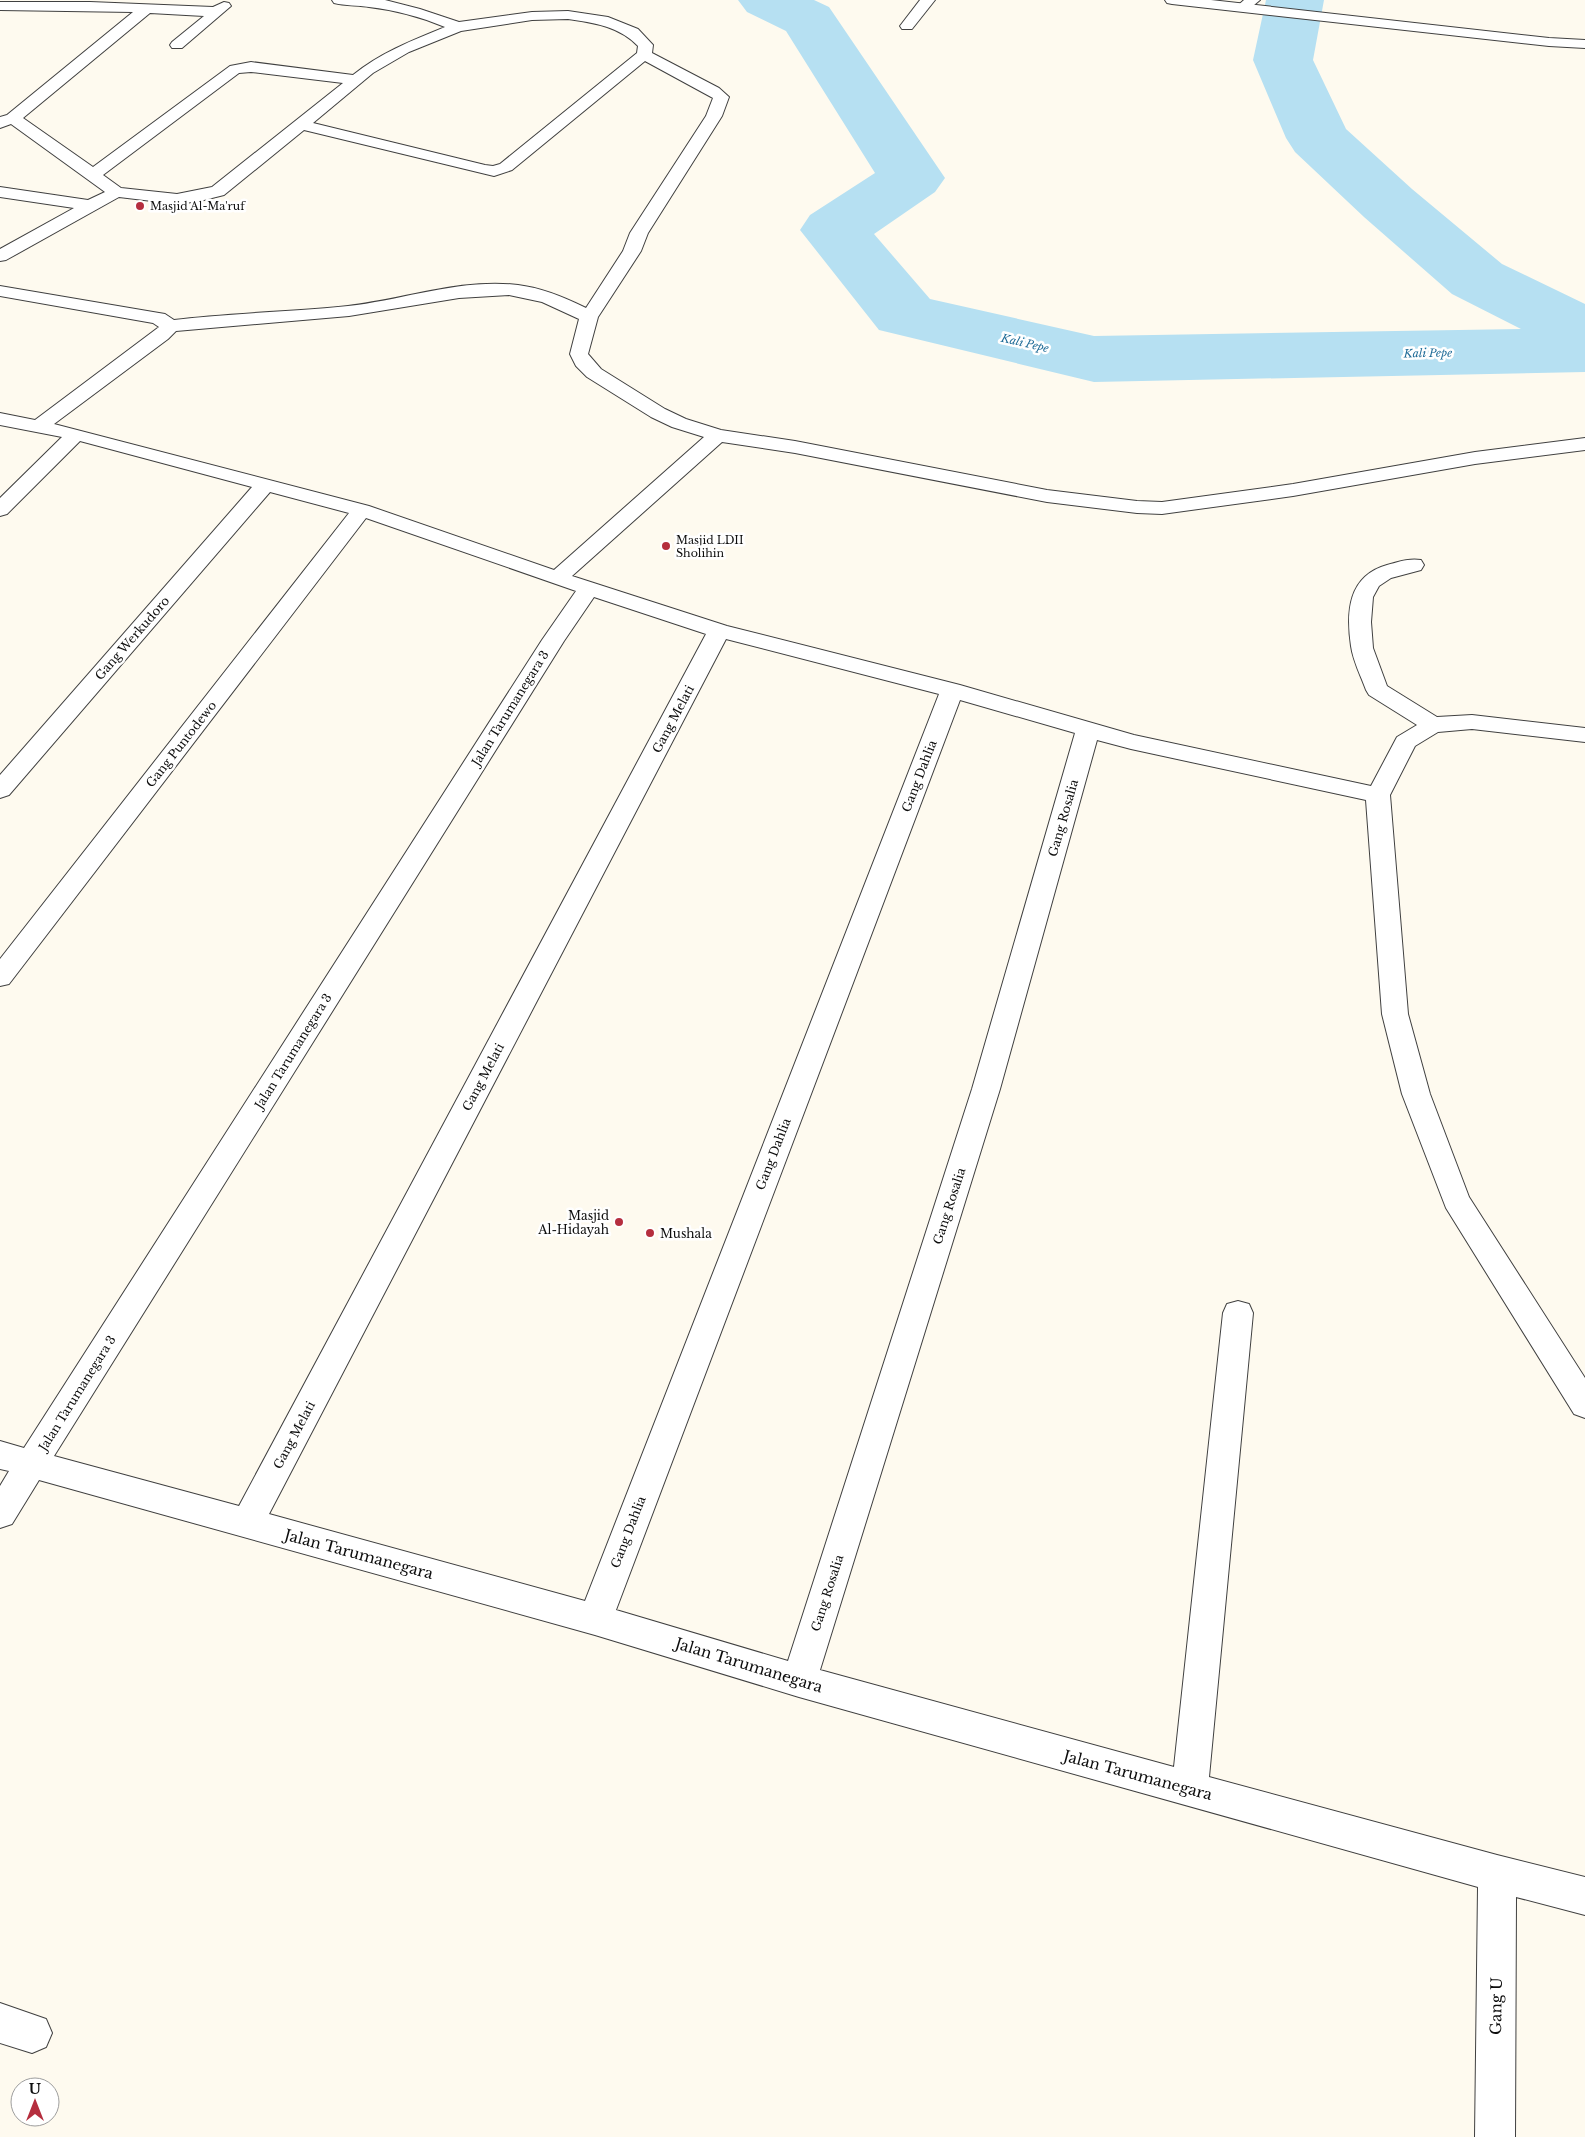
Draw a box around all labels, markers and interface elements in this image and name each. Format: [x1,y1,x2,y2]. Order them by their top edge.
place label: Masjid Al-Ma'ruf [150,199,246,213]
marker: Masjid Al-Ma'ruf [134,200,146,212]
water label: Kali Pepe [999,331,1050,355]
water label: Kali Pepe [1403,346,1452,360]
place label: Masjid LDII Sholihin [676,533,744,560]
marker: Masjid LDII Sholihin [660,540,672,552]
street label: Gang Werkudoro [92,593,173,683]
street label: Jalan Tarumanegara 3 [467,648,552,770]
street label: Gang Melati [649,682,697,756]
street label: Gang Puntodewo [143,698,219,790]
street label: Gang Dahlia [898,738,940,814]
street label: Gang Rosalia [1045,777,1081,858]
street label: Jalan Tarumanegara 3 [250,991,335,1113]
street label: Gang Melati [459,1040,507,1114]
street label: Gang Dahlia [752,1116,794,1192]
street label: Gang Rosalia [930,1165,969,1246]
place label: Masjid Al-Hidayah [537,1208,609,1237]
marker: Masjid Al-Hidayah [613,1216,625,1228]
place label: Mushala [660,1226,712,1241]
marker: Mushala [644,1227,656,1239]
street label: Jalan Tarumanegara 3 [34,1333,119,1455]
street label: Gang Melati [270,1398,318,1472]
street label: Gang Dahlia [607,1494,649,1570]
street label: Jalan Tarumanegara [281,1524,436,1583]
street label: Gang Rosalia [808,1552,847,1633]
street label: Jalan Tarumanegara [671,1633,826,1697]
street label: Jalan Tarumanegara [1060,1745,1215,1804]
street label: Gang U [1486,1977,1506,2035]
north arrow [10,2077,60,2127]
text: U [29,2080,42,2098]

